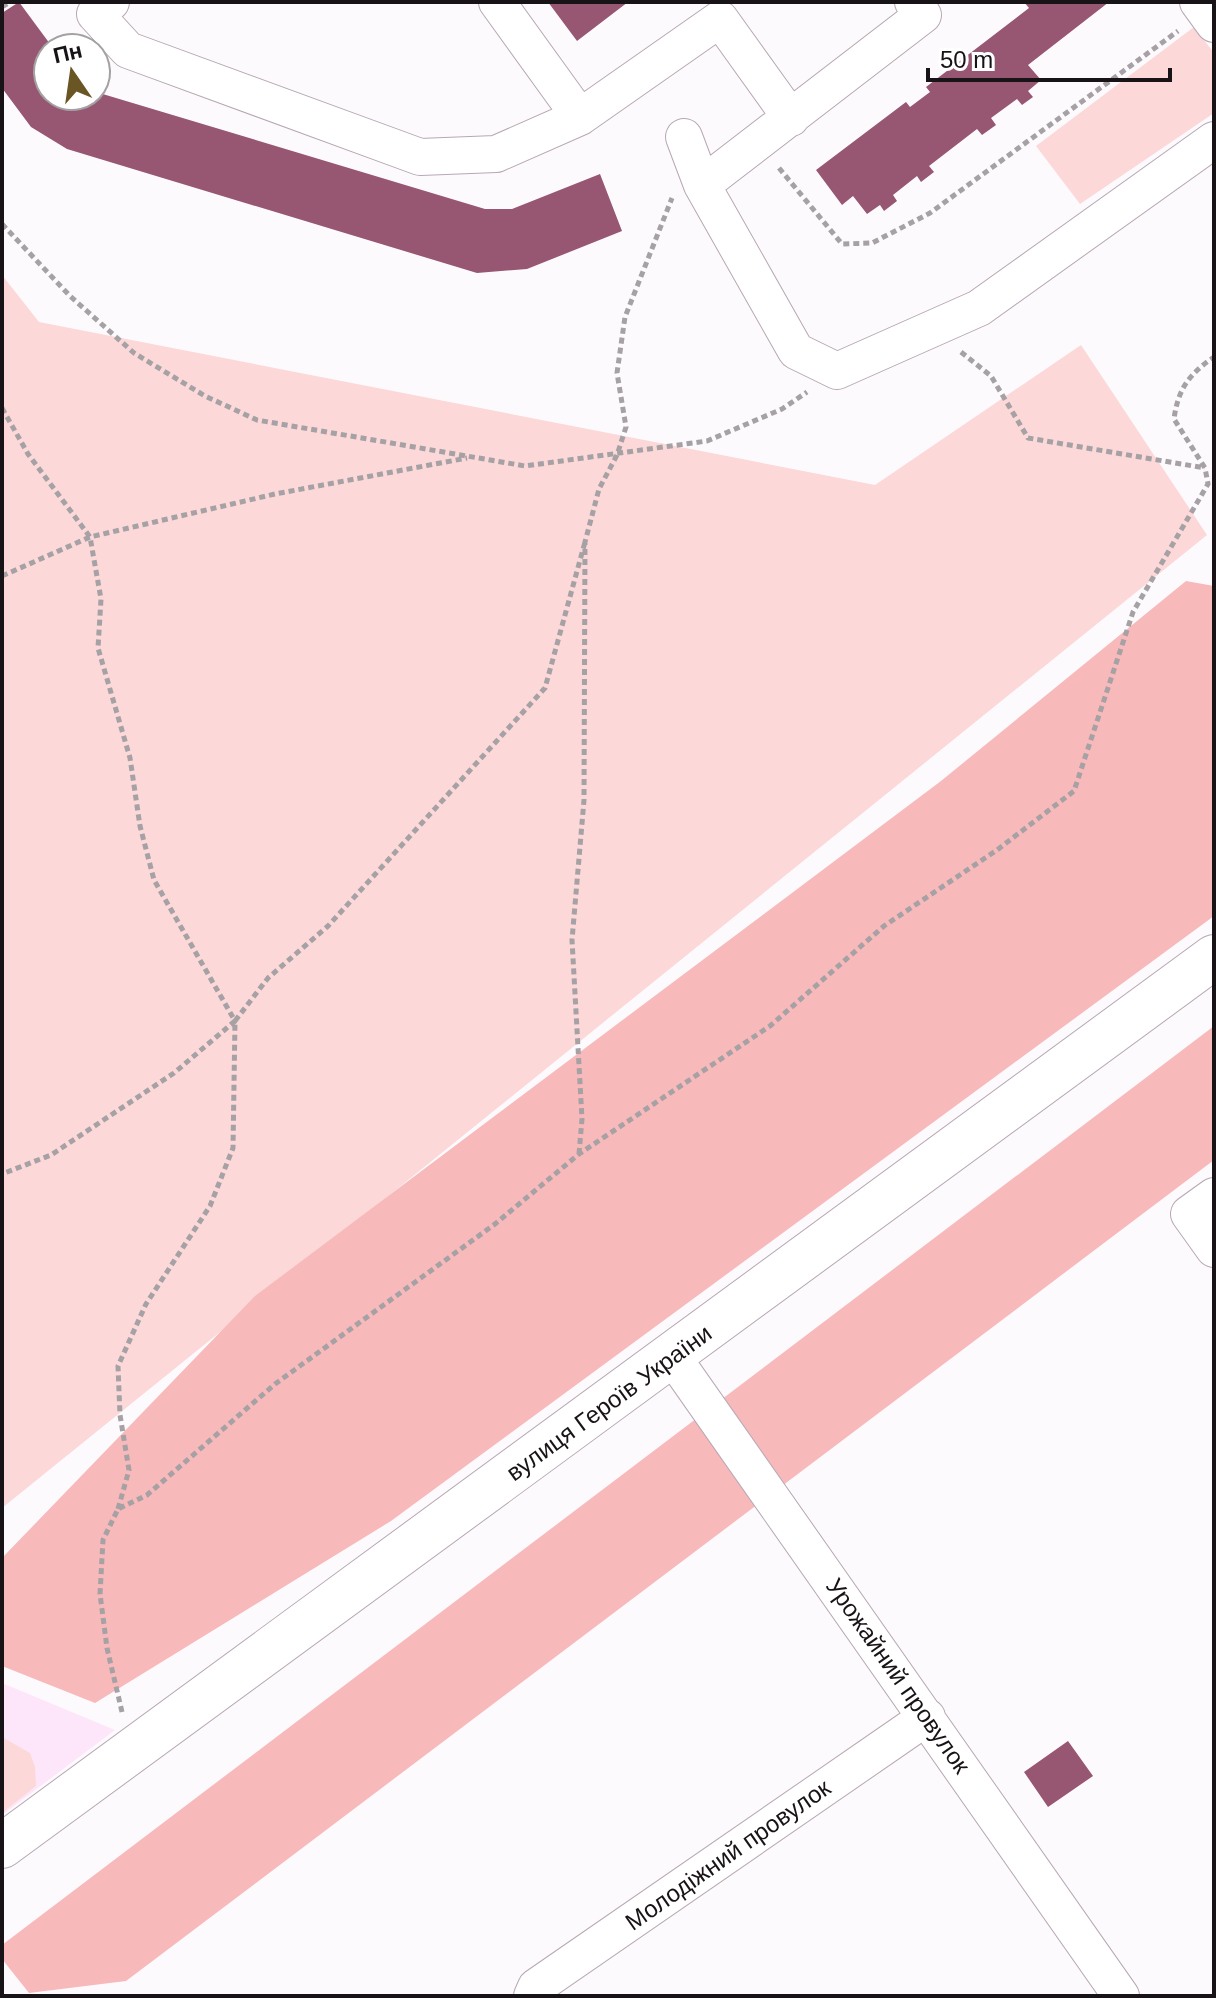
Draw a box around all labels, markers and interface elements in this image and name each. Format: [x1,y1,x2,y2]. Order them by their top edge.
north arrow [32,32,112,112]
scale bar [928,32,1170,82]
text: Пн [51,38,85,68]
text: 50 m [940,46,993,73]
street label: вулиця Героїв України [501,1319,716,1486]
street label: Урожайний провулок [821,1573,976,1779]
street label: Молодіжний провулок [620,1773,836,1936]

